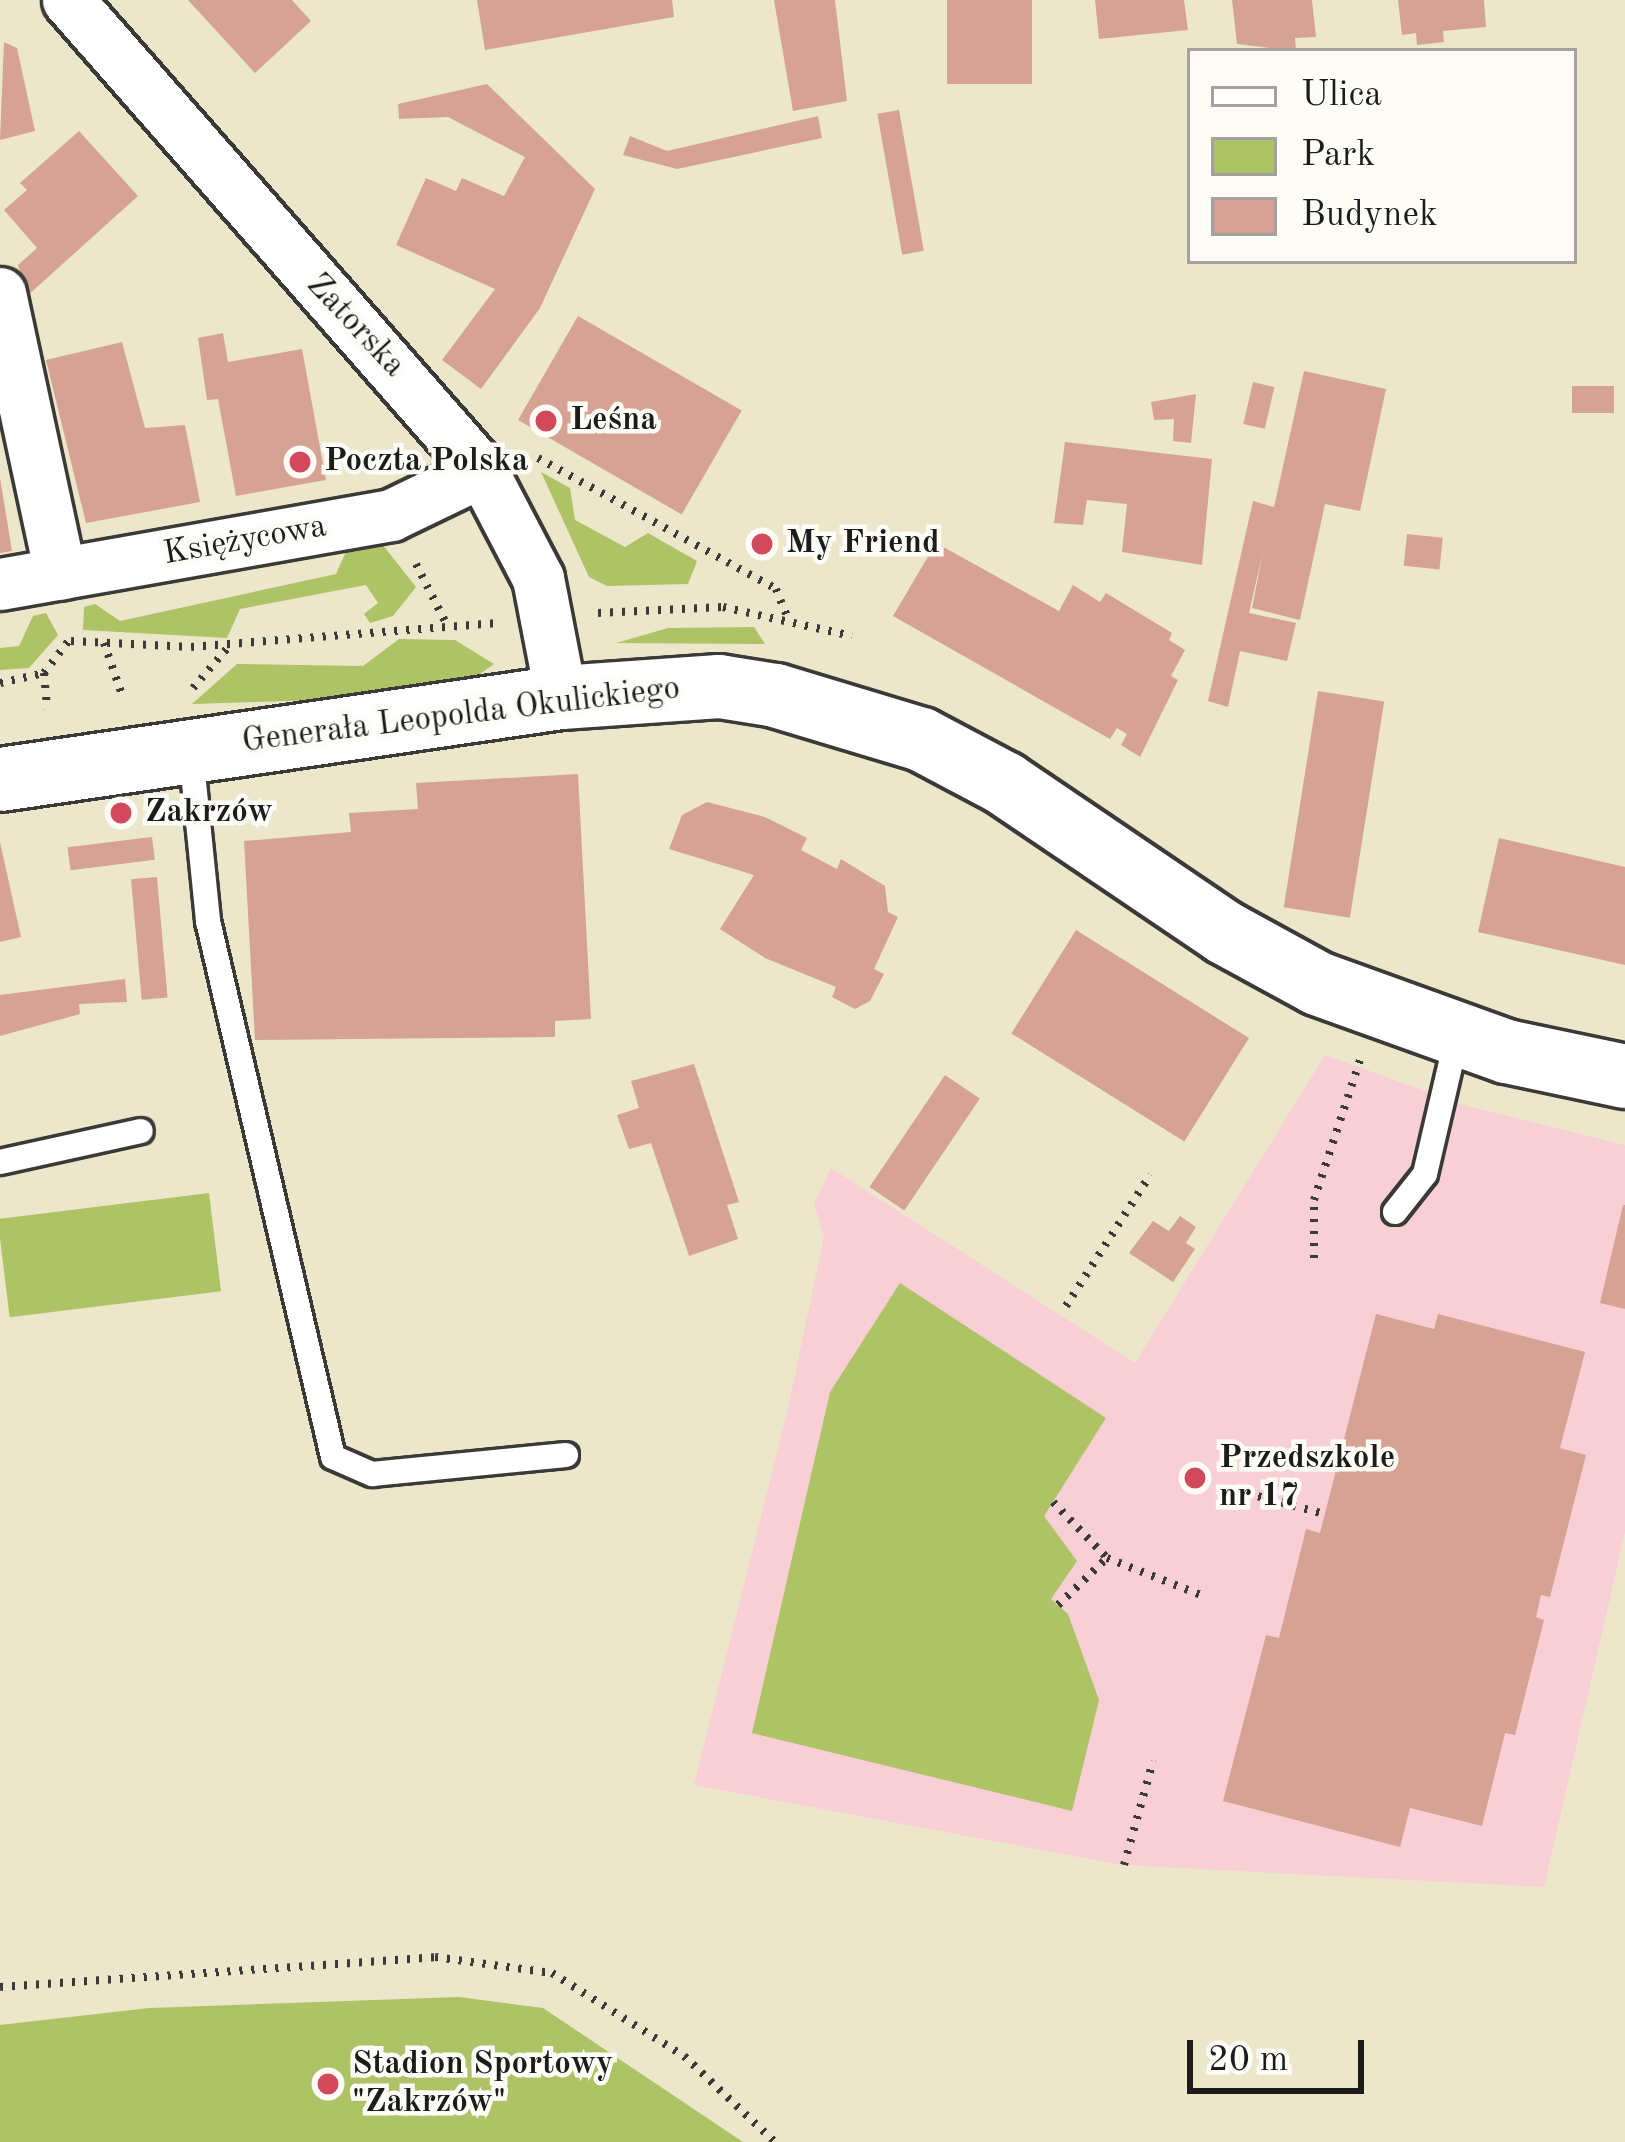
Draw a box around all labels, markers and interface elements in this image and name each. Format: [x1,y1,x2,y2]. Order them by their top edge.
legend [1187,48,1577,264]
text: Ulica [1301,78,1382,114]
text: Park [1301,138,1375,174]
text: Budynek [1301,198,1438,234]
street label: Zatorska [297,266,413,386]
place label: Leśna [570,401,657,441]
marker: Leśna [533,408,559,434]
place label: Poczta Polska [324,442,528,482]
marker: Poczta Polska [287,449,313,475]
street label: Księżycowa [160,507,330,575]
place label: My Friend [786,524,940,564]
marker: My Friend [749,531,775,557]
street label: Generała Leopolda Okulickiego [240,669,682,763]
place label: Zakrzów [145,793,273,833]
marker: Zakrzów [108,800,134,826]
place label: Przedszkole nr 17 [1219,1439,1395,1517]
marker: Przedszkole nr 17 [1182,1465,1208,1491]
scale bar [1193,2016,1370,2090]
text: 20 m [1208,2043,1288,2079]
place label: Stadion Sportowy "Zakrzów" [352,2045,613,2123]
marker: Stadion Sportowy "Zakrzów" [315,2071,341,2097]

